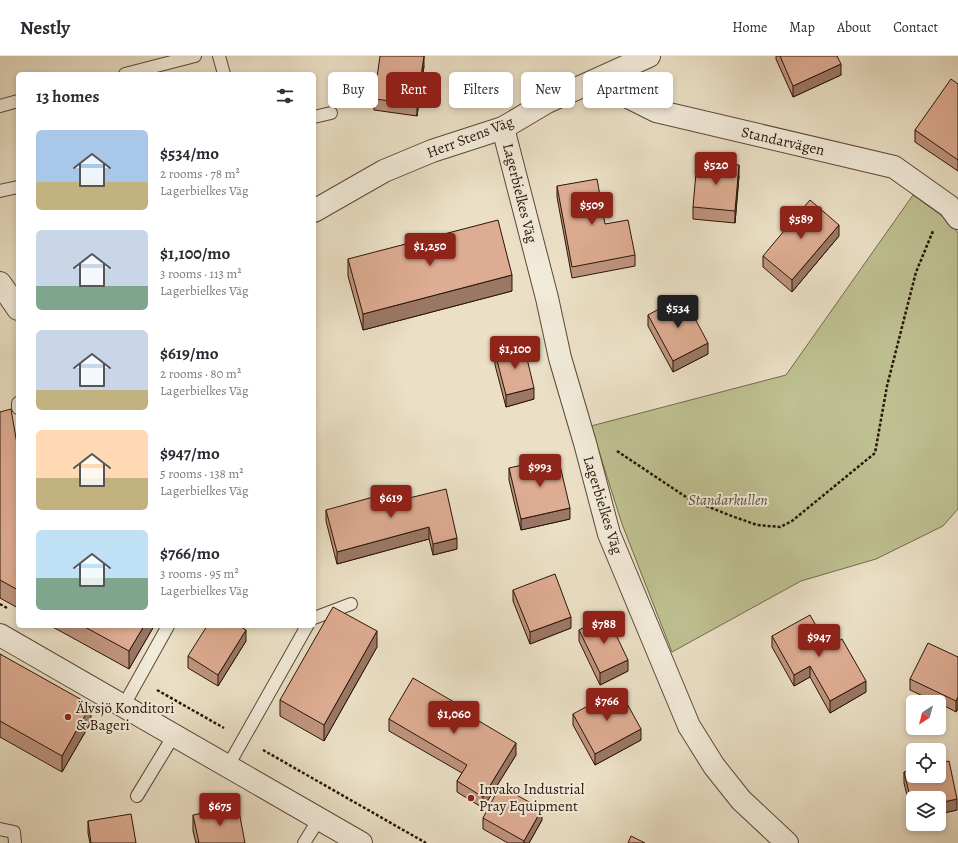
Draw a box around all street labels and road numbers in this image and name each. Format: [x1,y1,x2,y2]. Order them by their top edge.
street label: Herr Stens Väg [424,111,517,163]
street label: Standarvägen [739,122,827,160]
street label: Lagerbielkes Väg [498,141,542,245]
street label: Lagerbielkes Väg [579,453,628,557]

